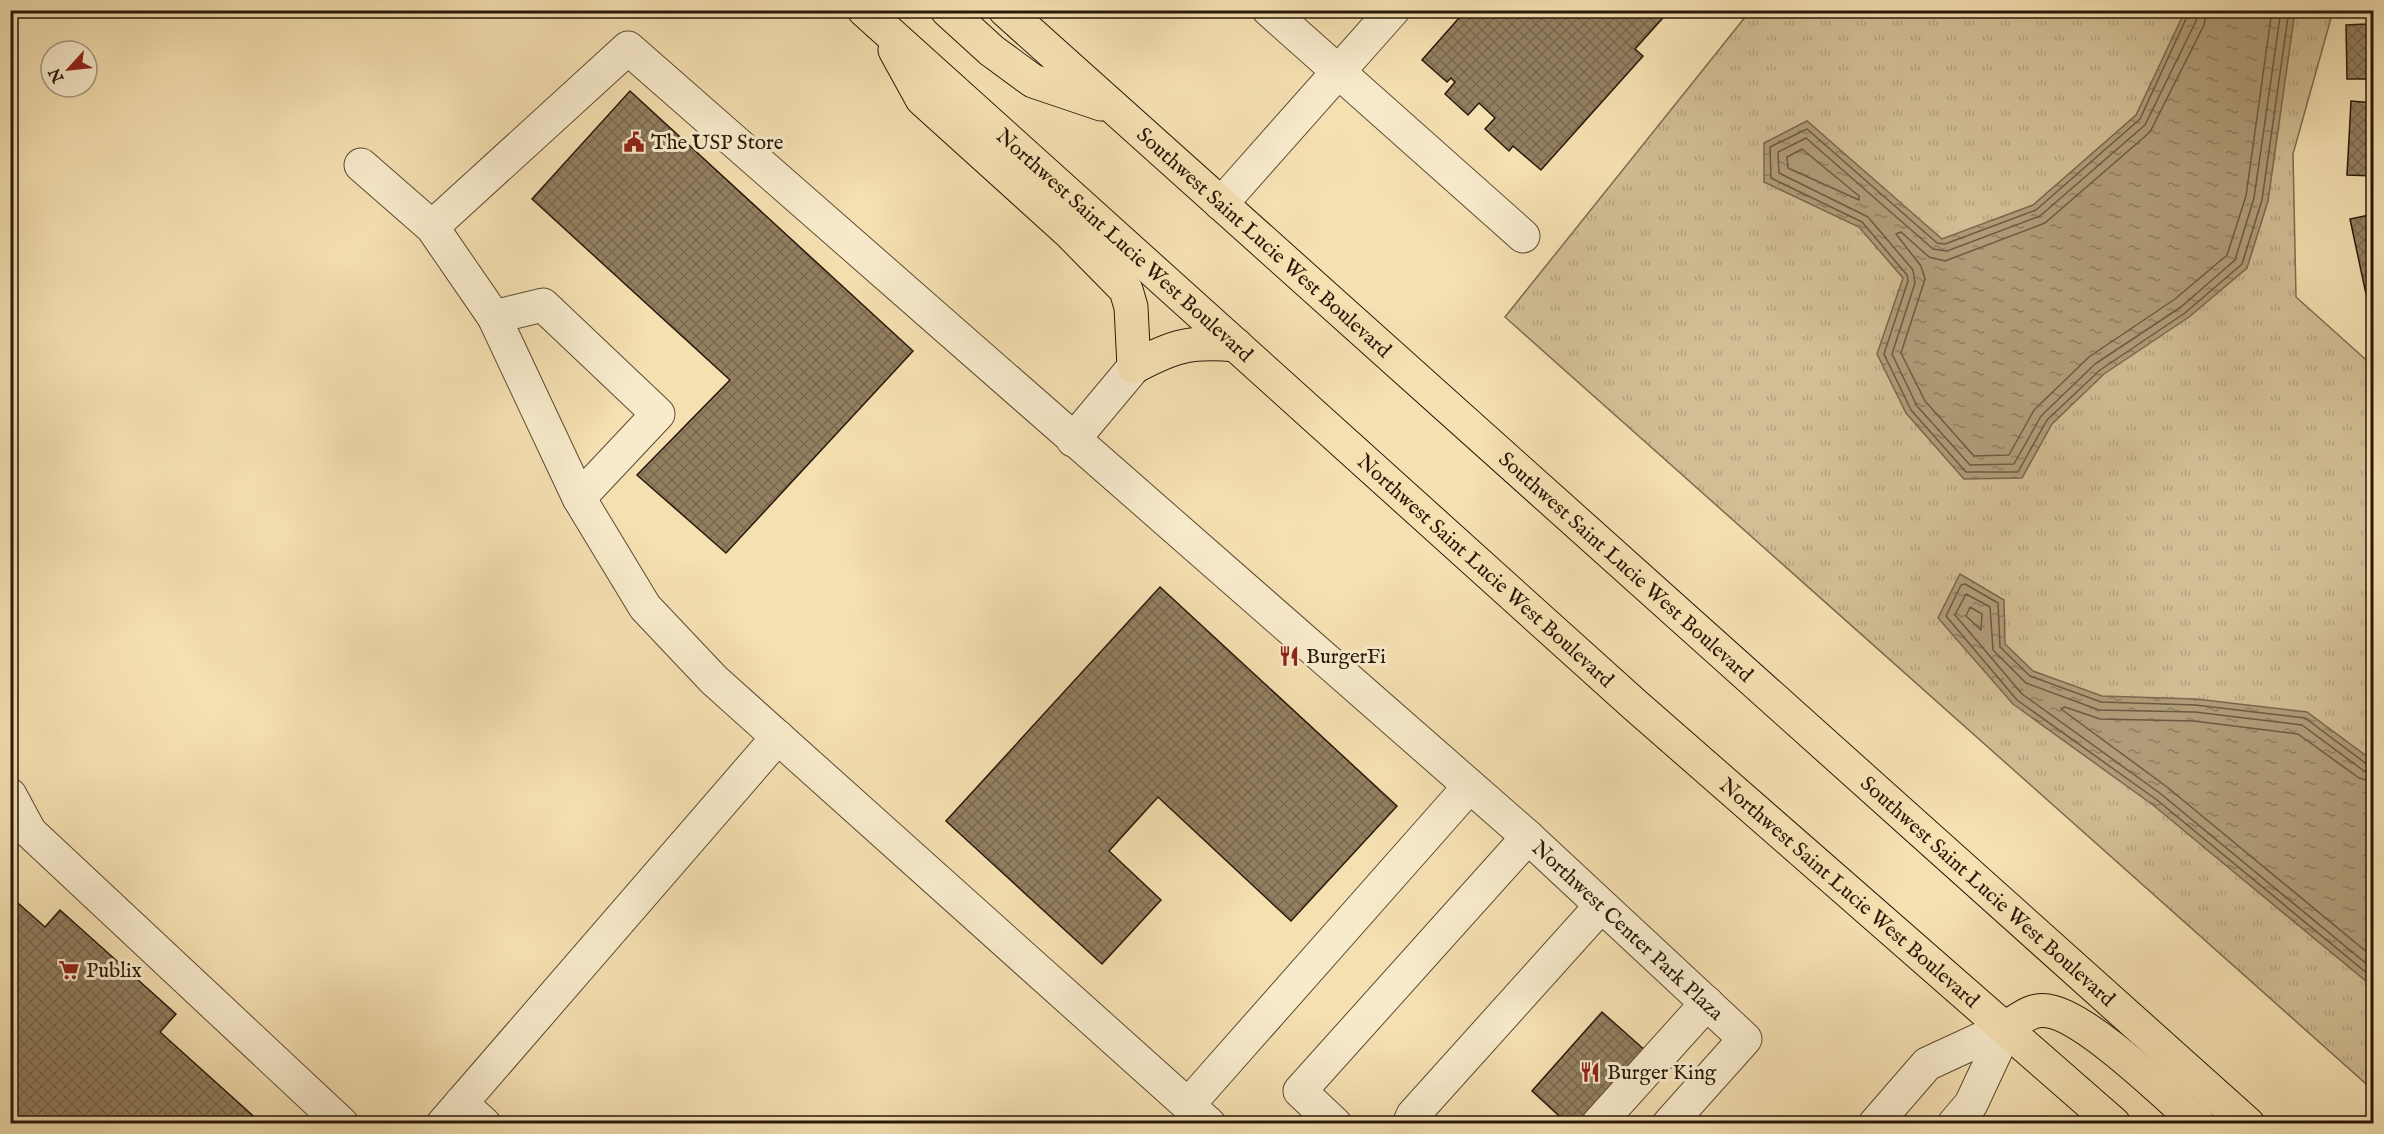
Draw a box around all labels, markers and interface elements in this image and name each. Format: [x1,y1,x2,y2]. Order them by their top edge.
north arrow [39,39,99,99]
text: N [45,64,70,87]
street label: Southwest Saint Lucie West Boulevard [1130,122,1397,365]
street label: Northwest Saint Lucie West Boulevard [990,123,1258,369]
public building icon: The USP Store [622,130,646,154]
place label: The USP Store [651,130,784,157]
street label: Southwest Saint Lucie West Boulevard [1492,447,1759,689]
street label: Northwest Saint Lucie West Boulevard [1351,449,1619,695]
restaurant icon: BurgerFi [1277,644,1301,668]
place label: BurgerFi [1306,644,1386,671]
street label: Southwest Saint Lucie West Boulevard [1854,771,2121,1014]
street label: Northwest Saint Lucie West Boulevard [1713,773,1985,1015]
street label: Northwest Center Park Plaza [1525,835,1729,1028]
supermarket icon: Publix [57,958,81,982]
place label: Publix [86,958,142,985]
restaurant icon: Burger King [1578,1060,1602,1084]
place label: Burger King [1607,1060,1717,1087]

